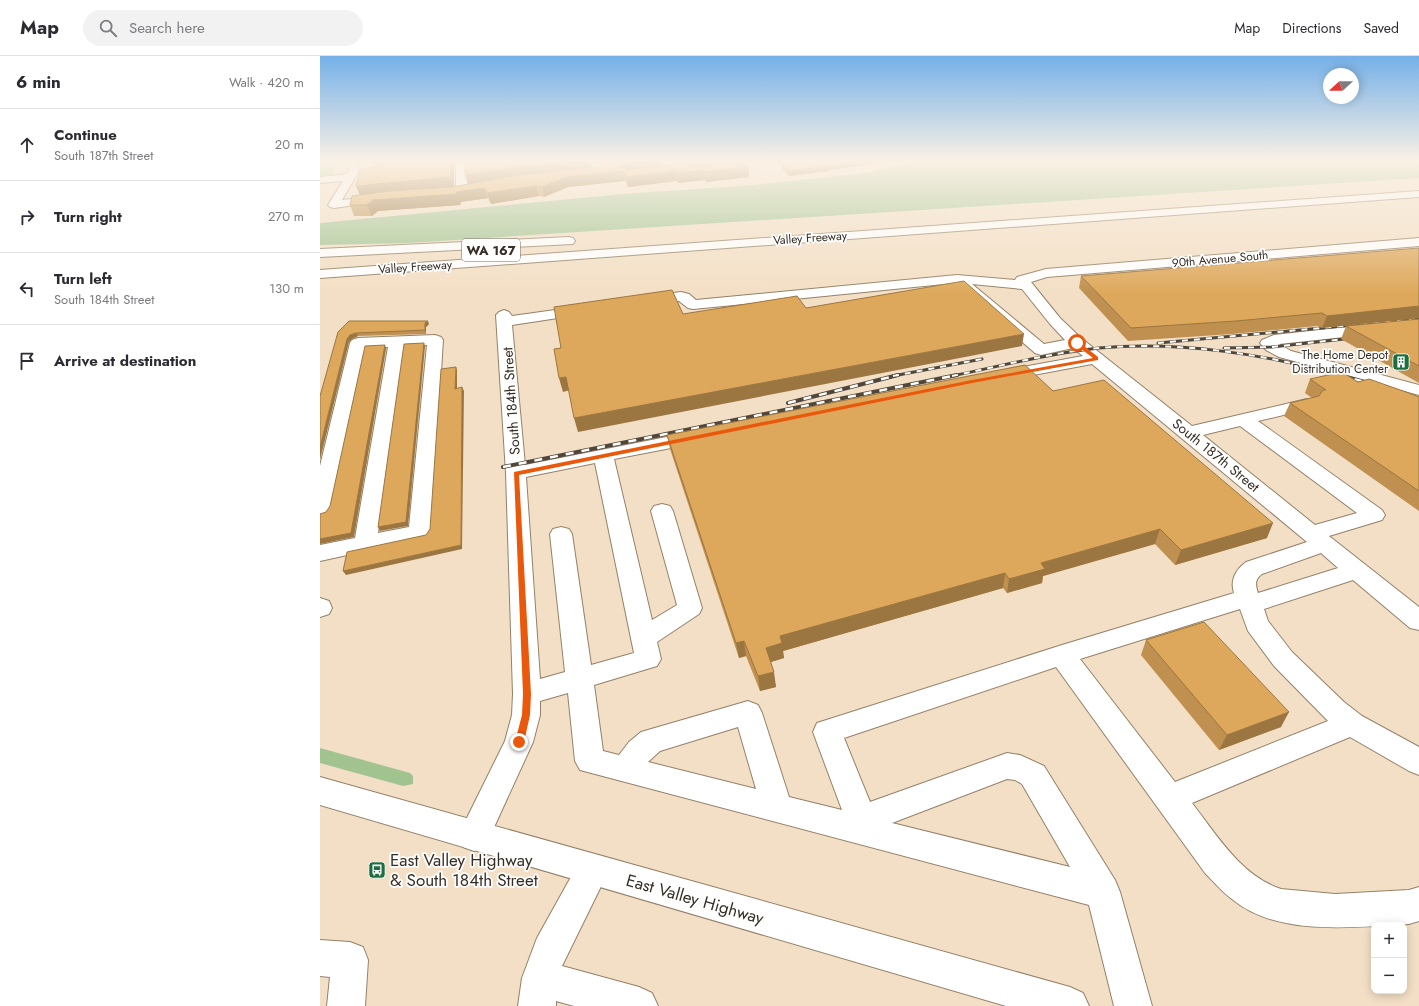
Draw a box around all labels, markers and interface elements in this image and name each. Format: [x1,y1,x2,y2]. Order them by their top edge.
search box [83,10,363,46]
text: Map [20,14,59,41]
icon: search [97,17,119,39]
text: Search here [129,17,205,39]
text: Map [1234,18,1260,38]
text: Directions [1282,18,1342,38]
text: Saved [1364,18,1399,38]
north arrow [1323,68,1359,104]
text: 6 min [16,70,61,94]
text: Walk · 420 m [229,73,304,92]
text: Continue [54,124,117,146]
icon: ahead [16,134,38,156]
text: 20 m [275,135,304,154]
text: South 187th Street [54,146,153,165]
icon: right [16,206,38,228]
text: Turn right [54,206,122,228]
text: 270 m [268,207,304,226]
street label: Valley Freeway [773,226,848,250]
road number: WA 167 [462,239,520,261]
street label: 90th Avenue South [1171,246,1269,272]
street label: Valley Freeway [378,255,453,279]
text: Turn left [54,268,112,290]
icon: left [16,278,38,300]
text: 130 m [269,279,304,298]
text: South 184th Street [54,290,154,309]
route start [1068,334,1086,352]
street label: South 184th Street [497,346,525,456]
place label: The Home Depot Distribution Center [1292,346,1389,378]
icon: arrive [16,350,38,372]
text: Arrive at destination [54,350,196,372]
building icon: The Home Depot Distribution Center [1391,352,1411,372]
street label: South 187th Street [1168,414,1264,497]
route end [510,733,528,751]
place label: East Valley Highway & South 184th Street [390,848,538,892]
bus stop icon: East Valley Highway & South 184th Street [367,860,387,880]
street label: East Valley Highway [623,868,767,930]
map controls [1371,922,1407,994]
button: + [1371,922,1407,958]
button: − [1371,958,1407,994]

